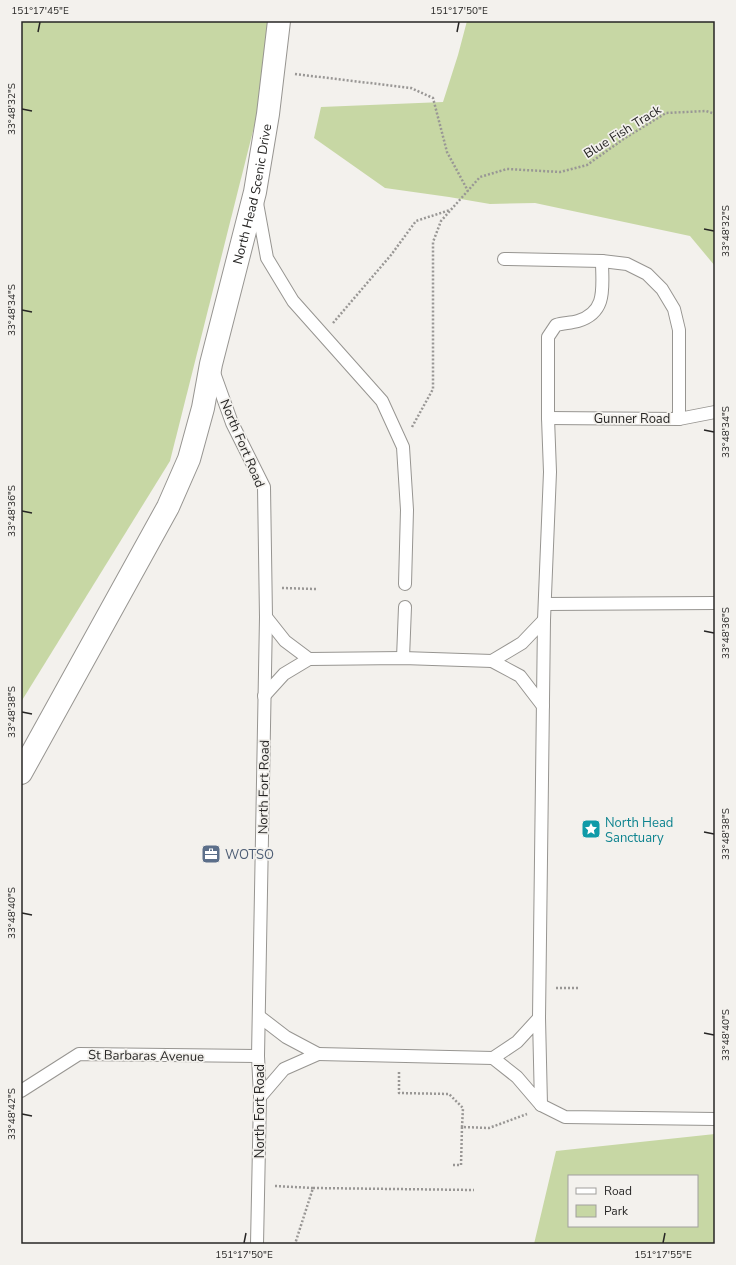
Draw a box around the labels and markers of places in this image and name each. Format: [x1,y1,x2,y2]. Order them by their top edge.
place label: North Head Sanctuary [605,814,673,847]
place icon: North Head Sanctuary [580,818,602,840]
office icon: WOTSO [200,843,222,865]
place label: WOTSO [225,846,274,864]

